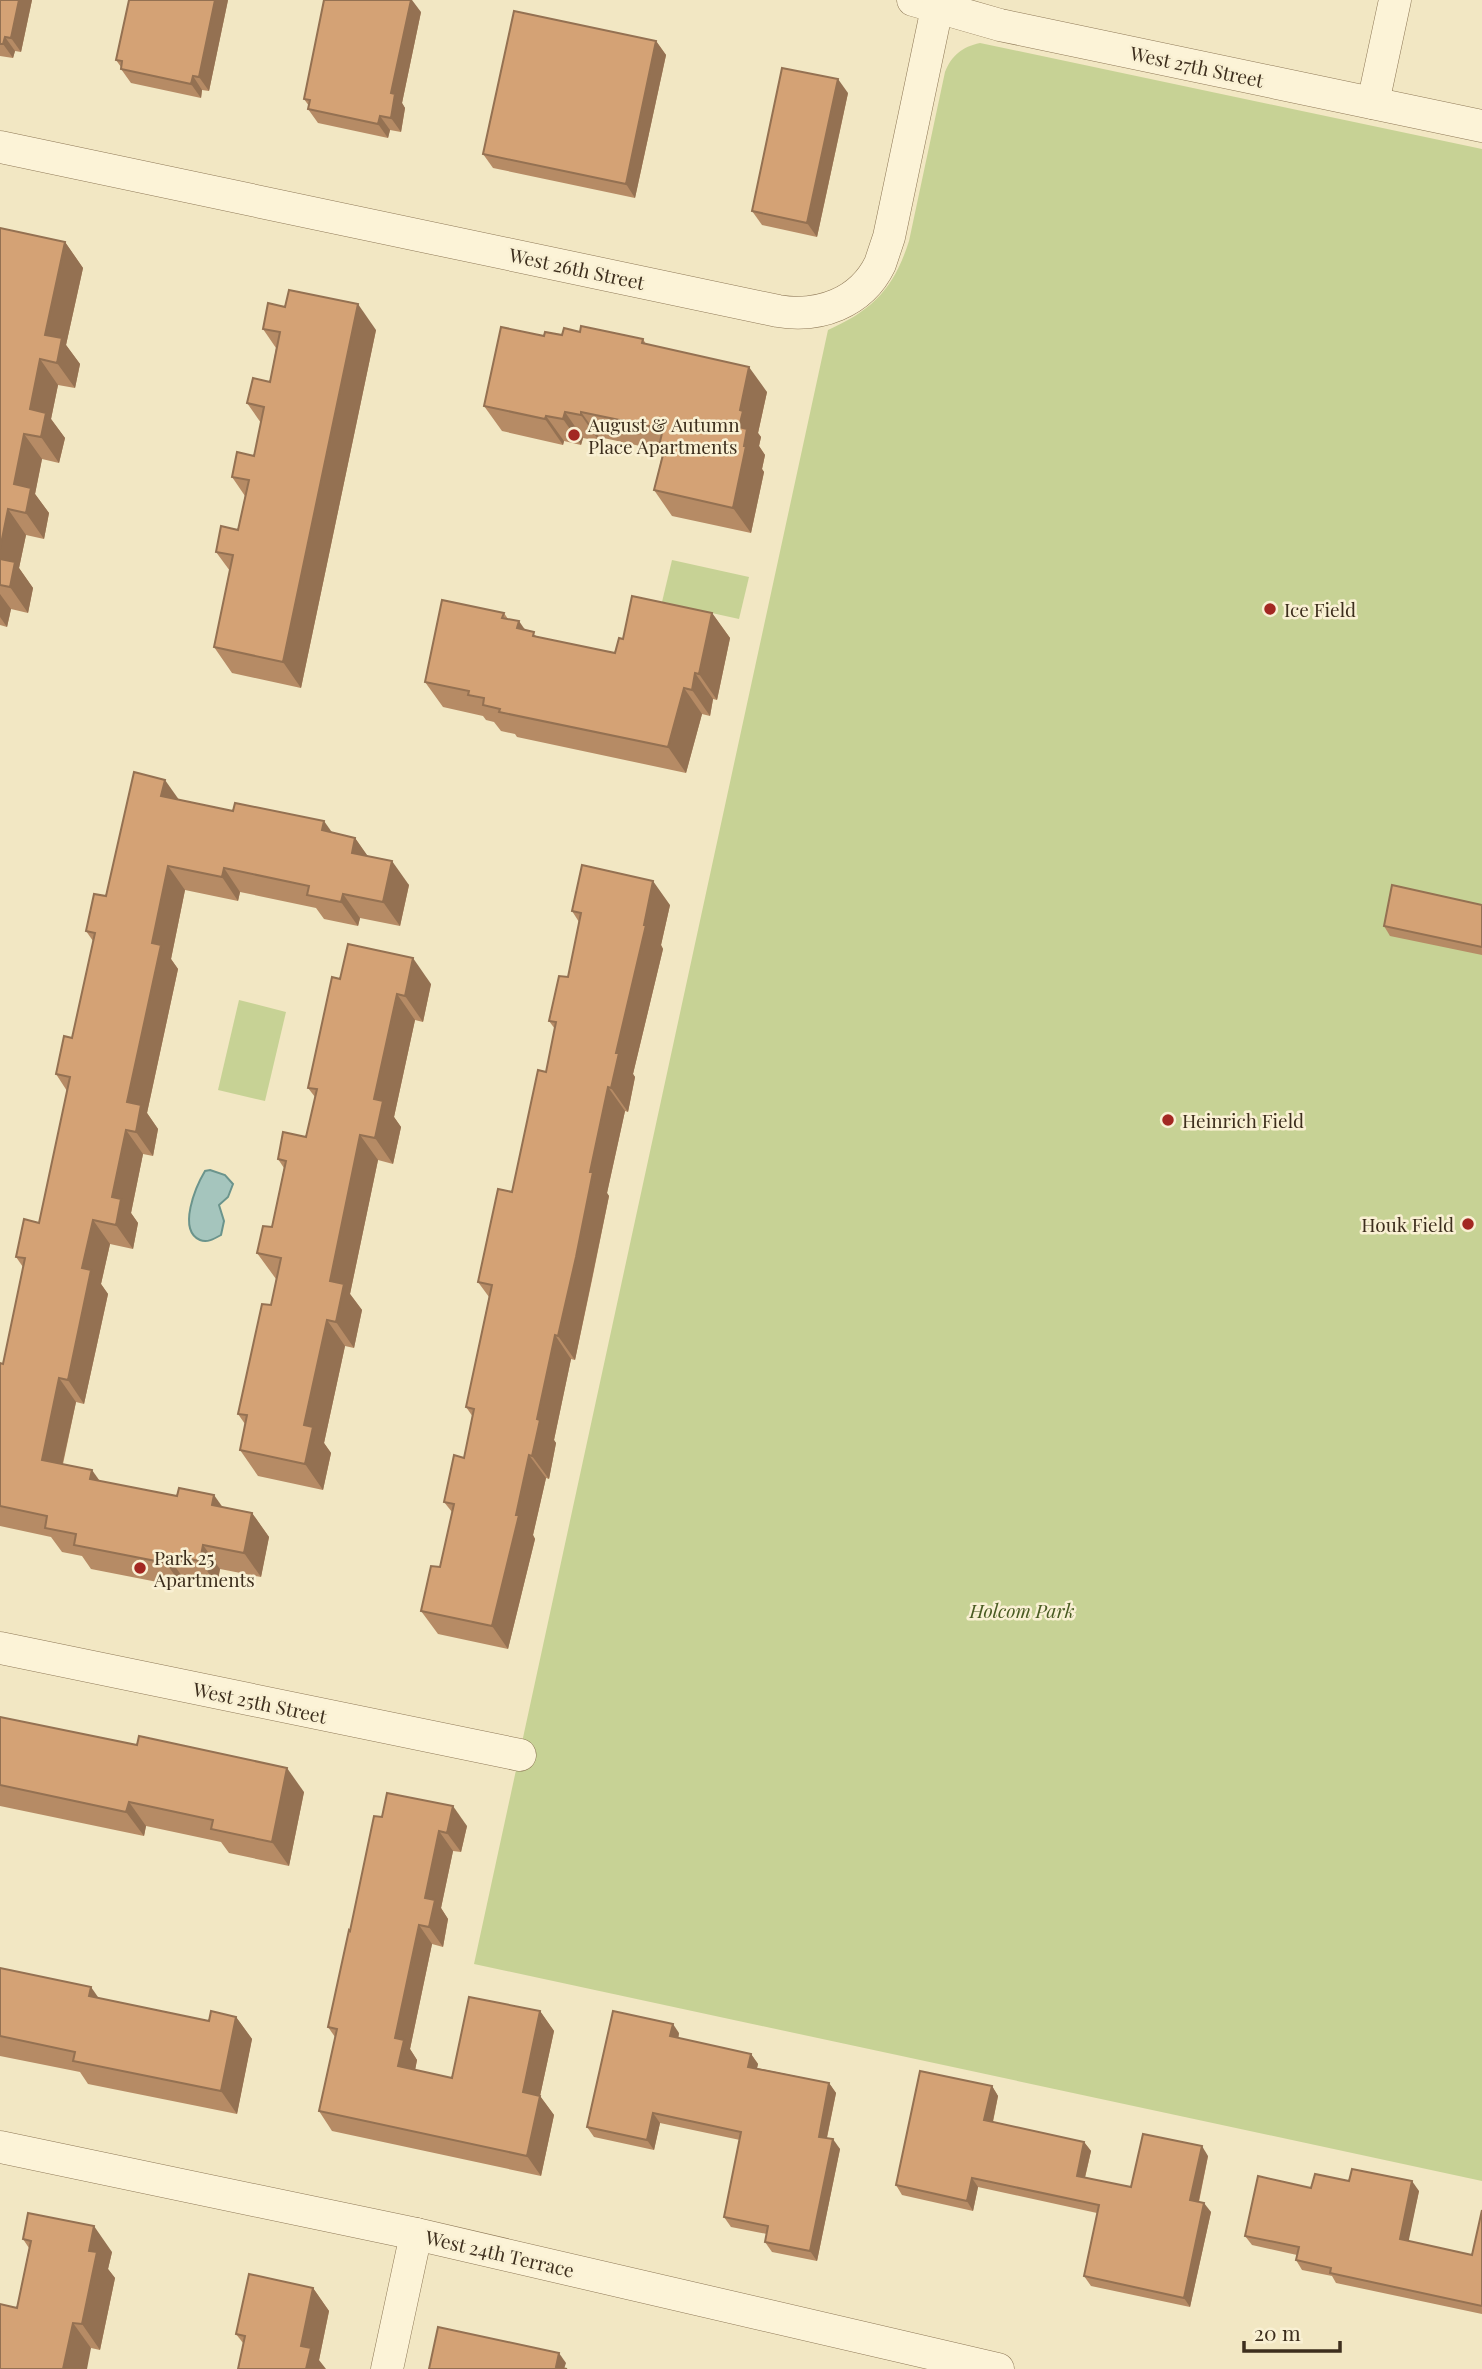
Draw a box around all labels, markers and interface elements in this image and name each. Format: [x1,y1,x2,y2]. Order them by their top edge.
street label: West 27th Street [1127,39,1266,93]
street label: West 26th Street [506,241,647,295]
place label: August & Autumn Place Apartments [587,411,740,459]
marker: August & Autumn Place Apartments [566,427,582,443]
place label: Ice Field [1284,596,1356,622]
marker: Ice Field [1262,601,1278,617]
place label: Heinrich Field [1182,1107,1304,1133]
marker: Heinrich Field [1160,1112,1176,1128]
place label: Houk Field [1361,1211,1454,1237]
marker: Houk Field [1460,1216,1476,1232]
place label: Park 25 Apartments [153,1544,255,1592]
marker: Park 25 Apartments [132,1560,148,1576]
park label: Holcom Park [969,1597,1075,1623]
street label: West 25th Street [190,1675,329,1729]
street label: West 24th Terrace [422,2223,577,2283]
scale bar [1244,2310,1340,2354]
text: 20 m [1254,2318,1301,2346]

